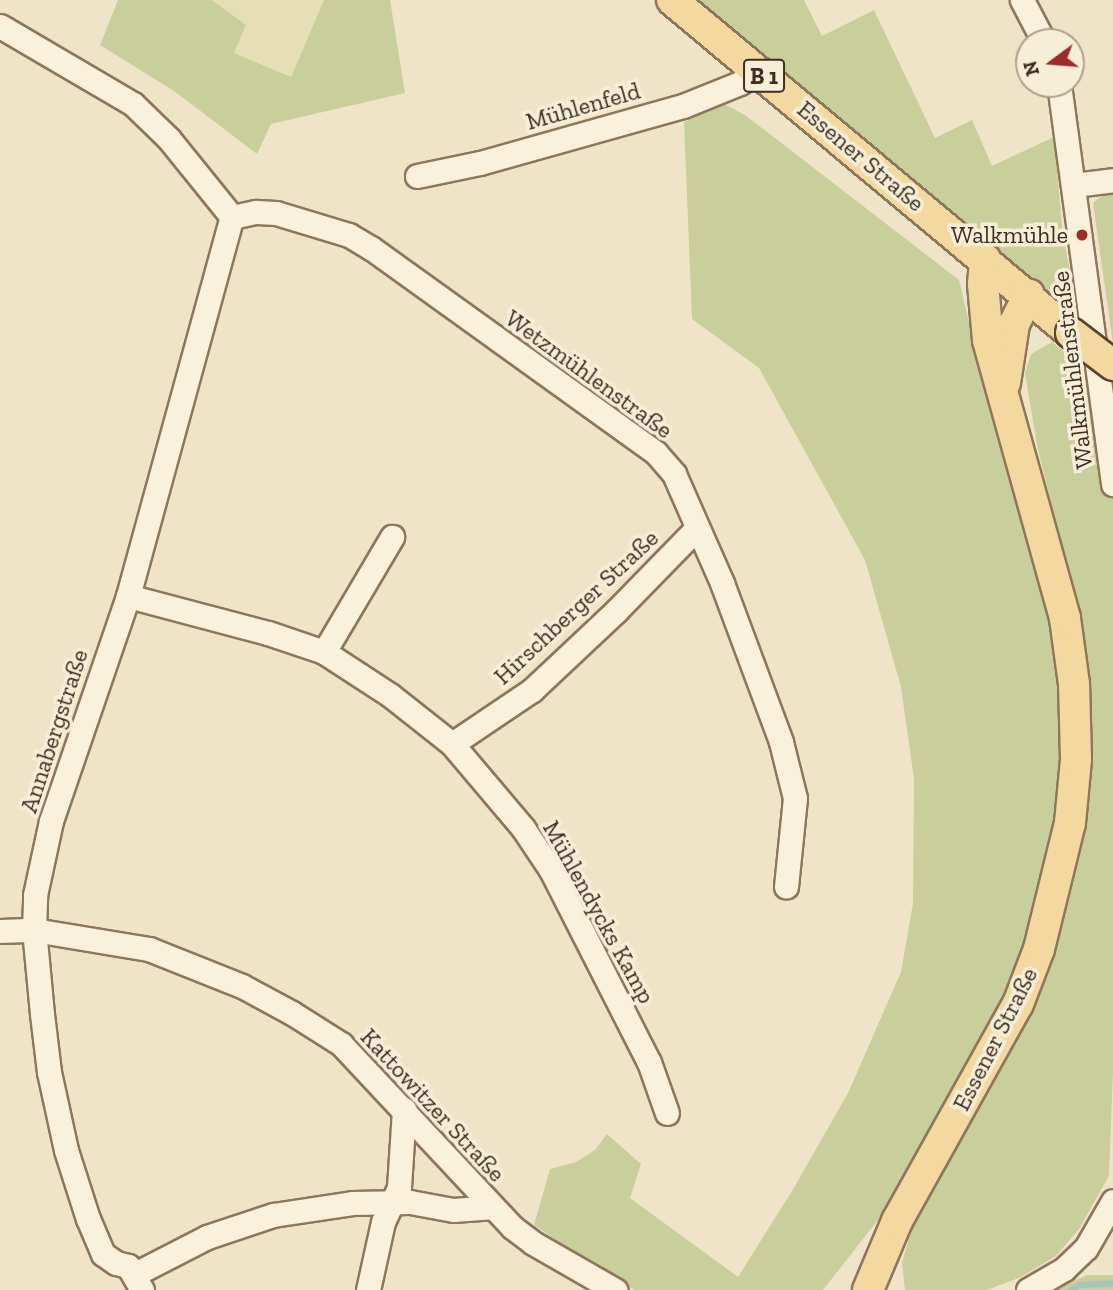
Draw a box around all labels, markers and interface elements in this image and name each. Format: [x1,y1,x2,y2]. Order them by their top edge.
north arrow [1015,28,1085,98]
road number: B 1 [743,57,785,96]
text: N [1018,58,1044,78]
street label: Mühlenfeld [523,76,643,136]
street label: Essener Straße [792,94,930,218]
place label: Walkmühle [951,221,1068,249]
marker: Walkmühle [1074,227,1090,243]
street label: Walkmühlenstraße [1046,270,1098,470]
street label: Wetzmühlenstraße [500,304,678,444]
street label: Hirschberger Straße [488,523,664,691]
street label: Annabergstraße [14,646,94,816]
street label: Mühlendycks Kamp [537,816,661,1008]
street label: Essener Straße [946,962,1044,1116]
street label: Kattowitzer Straße [355,1022,511,1188]

